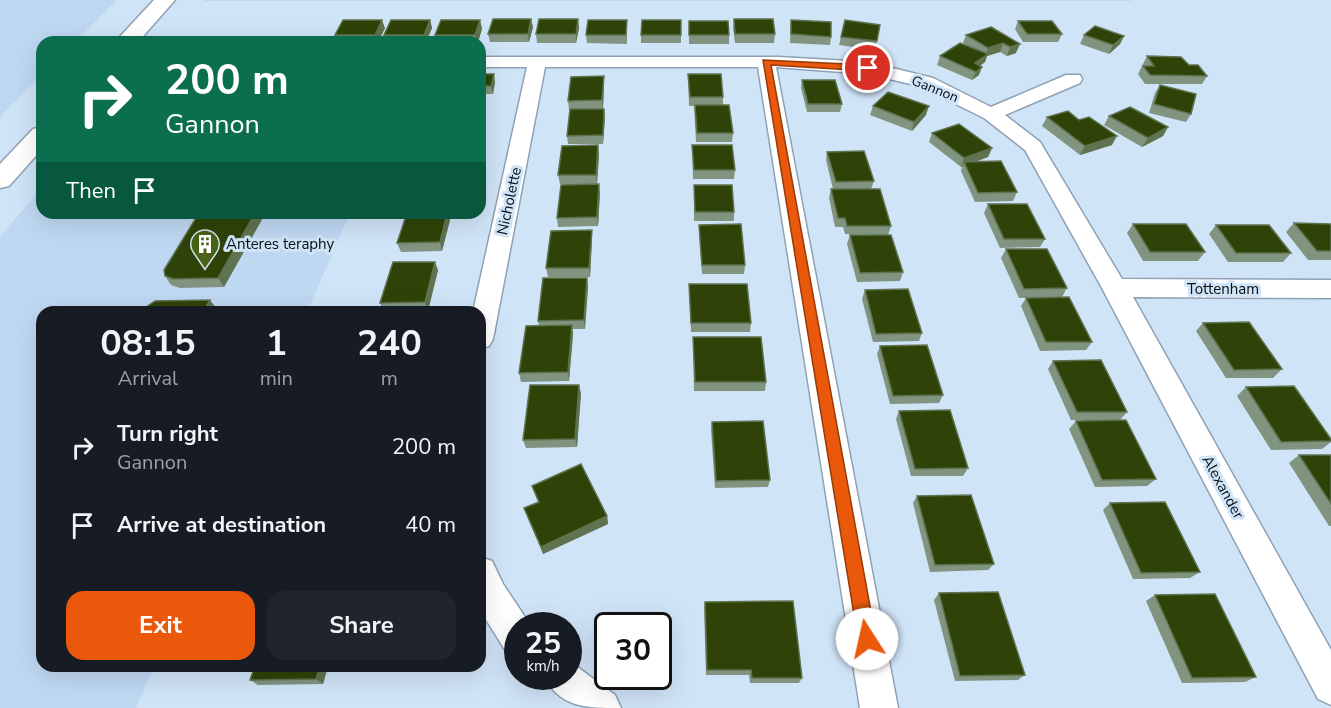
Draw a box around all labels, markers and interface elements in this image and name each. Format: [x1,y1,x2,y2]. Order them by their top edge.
pin [842,42,893,93]
icon: arrive [851,51,884,84]
text: 200 m [165,52,289,109]
icon: right [66,60,144,138]
street label: Gannon [909,71,961,107]
text: Gannon [165,106,260,143]
street label: Nicholette [492,165,526,237]
icon: arrive [128,174,161,207]
text: Then [66,176,116,206]
building icon: Anteres teraphy [189,228,221,270]
place label: Anteres teraphy [226,234,335,254]
street label: Tottenham [1187,279,1259,299]
text: 08:15 [100,319,196,368]
text: 1 [265,319,287,368]
text: 240 [357,319,422,368]
text: Arrival [118,365,178,392]
text: min [260,365,293,392]
text: m [381,365,398,392]
text: Turn right [117,419,218,449]
icon: right [66,431,99,464]
text: 200 m [392,432,456,462]
text: Gannon [117,449,187,476]
street label: Alexander [1197,452,1249,523]
icon: arrive [66,509,99,542]
text: Arrive at destination [117,510,326,540]
text: 40 m [405,510,456,540]
button: Exit [66,591,255,660]
button: Share [267,591,456,660]
position arrow [835,607,899,671]
speed limit sign: 30 [594,612,672,690]
text: 25 [525,623,561,664]
text: km/h [526,656,560,676]

